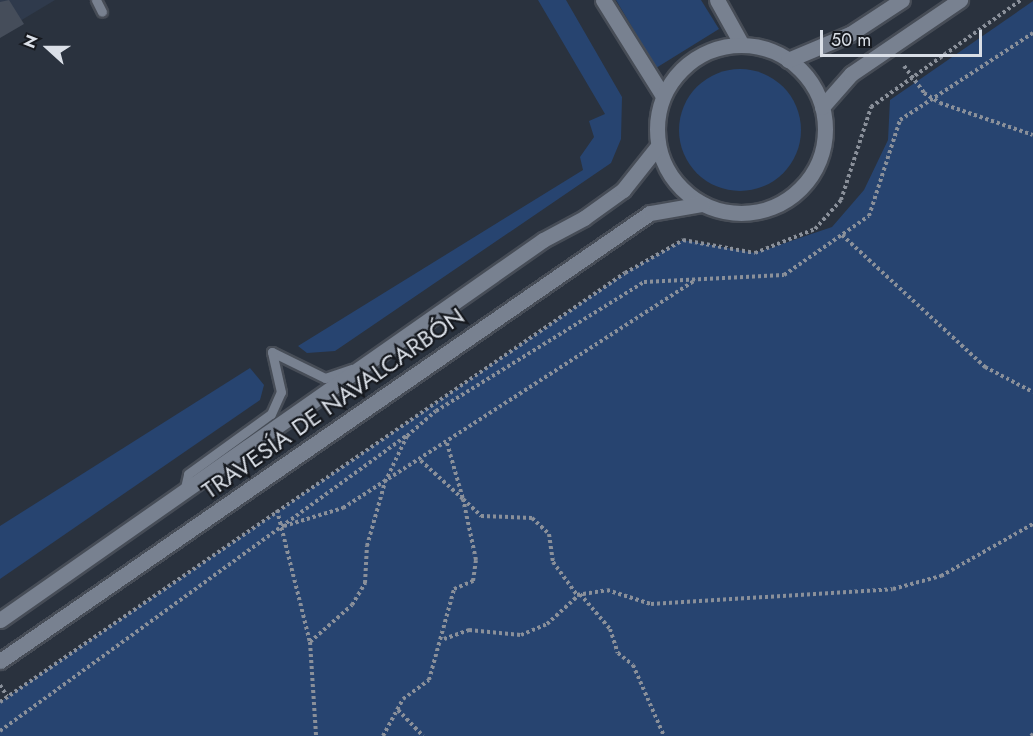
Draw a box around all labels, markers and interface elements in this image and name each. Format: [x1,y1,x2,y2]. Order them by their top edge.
north arrow [18,18,78,78]
scale bar [823,18,985,56]
text: 50 m [831,27,871,53]
text: N [18,31,44,51]
street label: TRAVESÍA DE NAVALCARBÓN [196,301,470,505]

